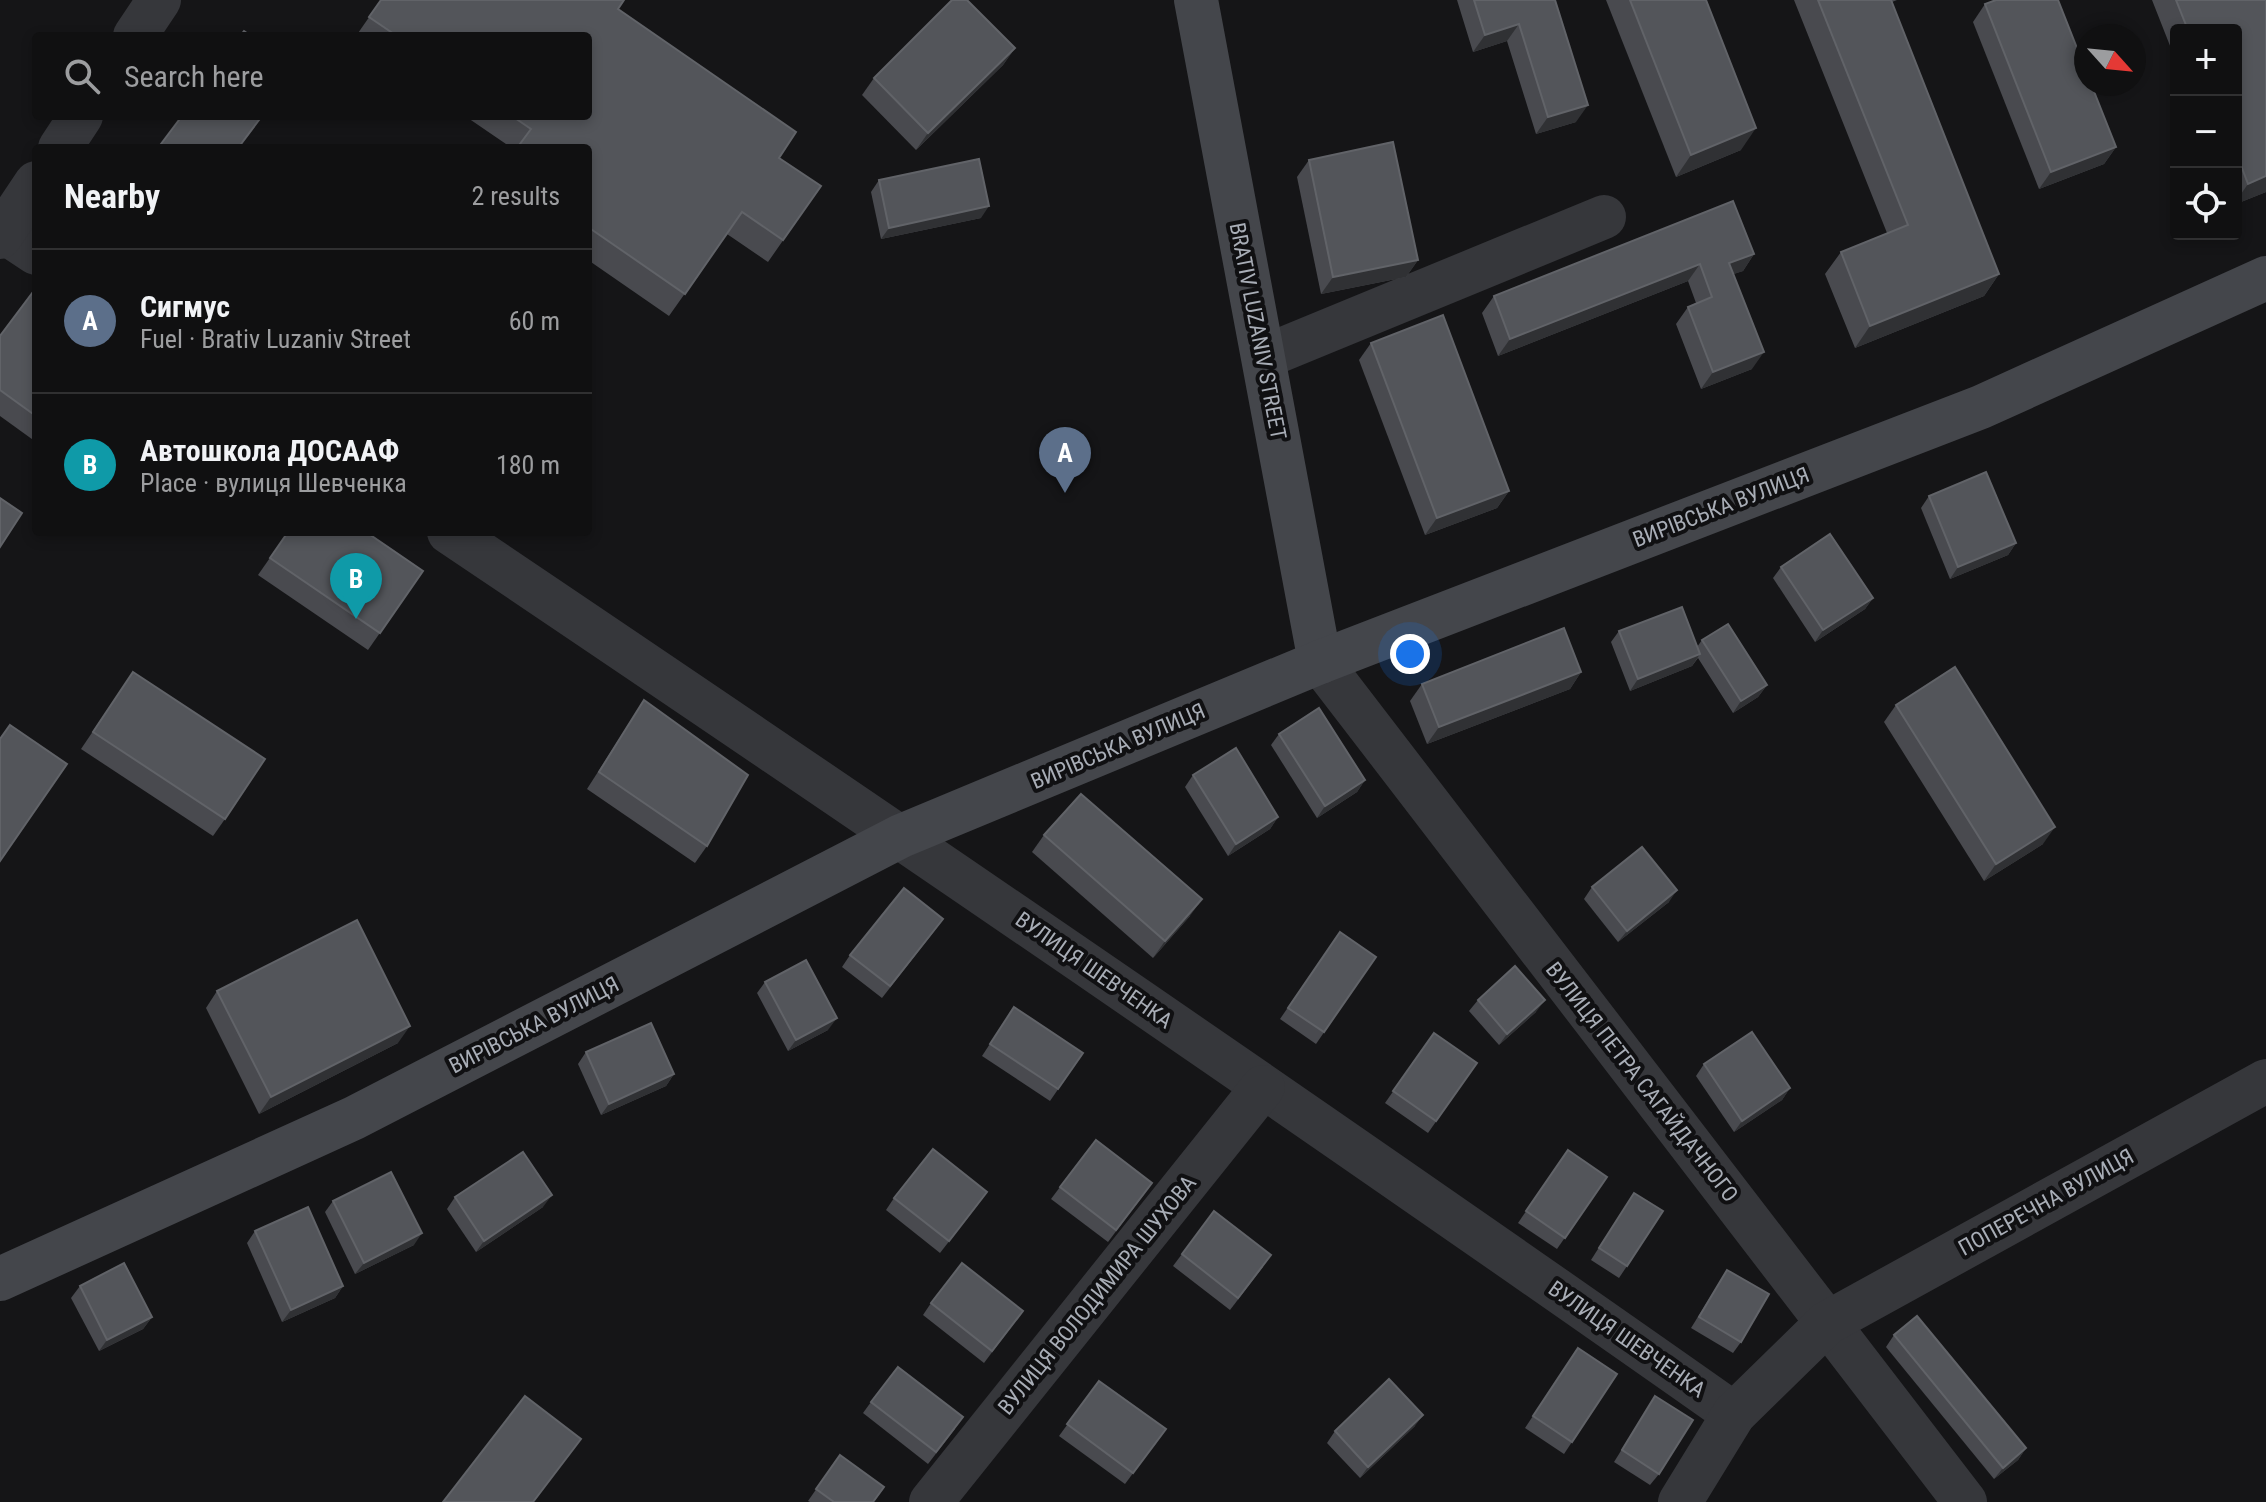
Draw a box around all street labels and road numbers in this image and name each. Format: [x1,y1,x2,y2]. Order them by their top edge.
street label: BRATIV LUZANIV STREET [1225,220,1291,442]
street label: ВИРІВСЬКА ВУЛИЦЯ [1629,462,1813,552]
street label: ВИРІВСЬКА ВУЛИЦЯ [1027,698,1209,794]
street label: ВУЛИЦЯ ШЕВЧЕНКА [1011,907,1177,1034]
street label: ВУЛИЦЯ ПЕТРА САГАЙДАЧНОГО [1541,957,1743,1207]
street label: ВИРІВСЬКА ВУЛИЦЯ [445,971,623,1079]
street label: ПОПЕРЕЧНА ВУЛИЦЯ [1954,1143,2138,1261]
street label: ВУЛИЦЯ ВОЛОДИМИРА ШУХОВА [993,1170,1201,1419]
street label: ВУЛИЦЯ ШЕВЧЕНКА [1544,1276,1710,1403]

